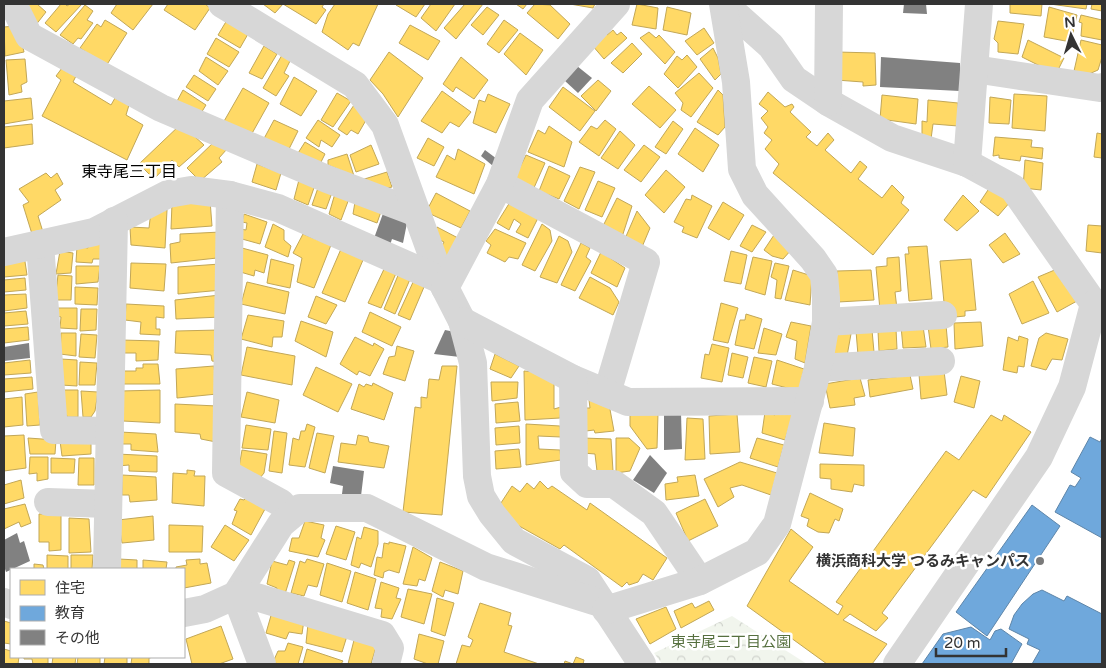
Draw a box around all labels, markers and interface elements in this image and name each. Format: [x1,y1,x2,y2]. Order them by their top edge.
north arrow [1046,10,1096,60]
text: N [1064,14,1076,32]
district label: 東寺尾三丁目 [81,162,177,182]
place label: 横浜商科大学 つるみキャンパス [816,552,1030,570]
marker: 横浜商科大学 つるみキャンパス [1034,555,1046,567]
legend [10,568,185,658]
text: 住宅 [55,579,85,597]
text: 教育 [55,604,85,622]
scale bar [936,626,1006,658]
text: その他 [55,629,100,647]
park label: 東寺尾三丁目公園 [671,633,791,651]
text: 20 m [944,634,981,652]

